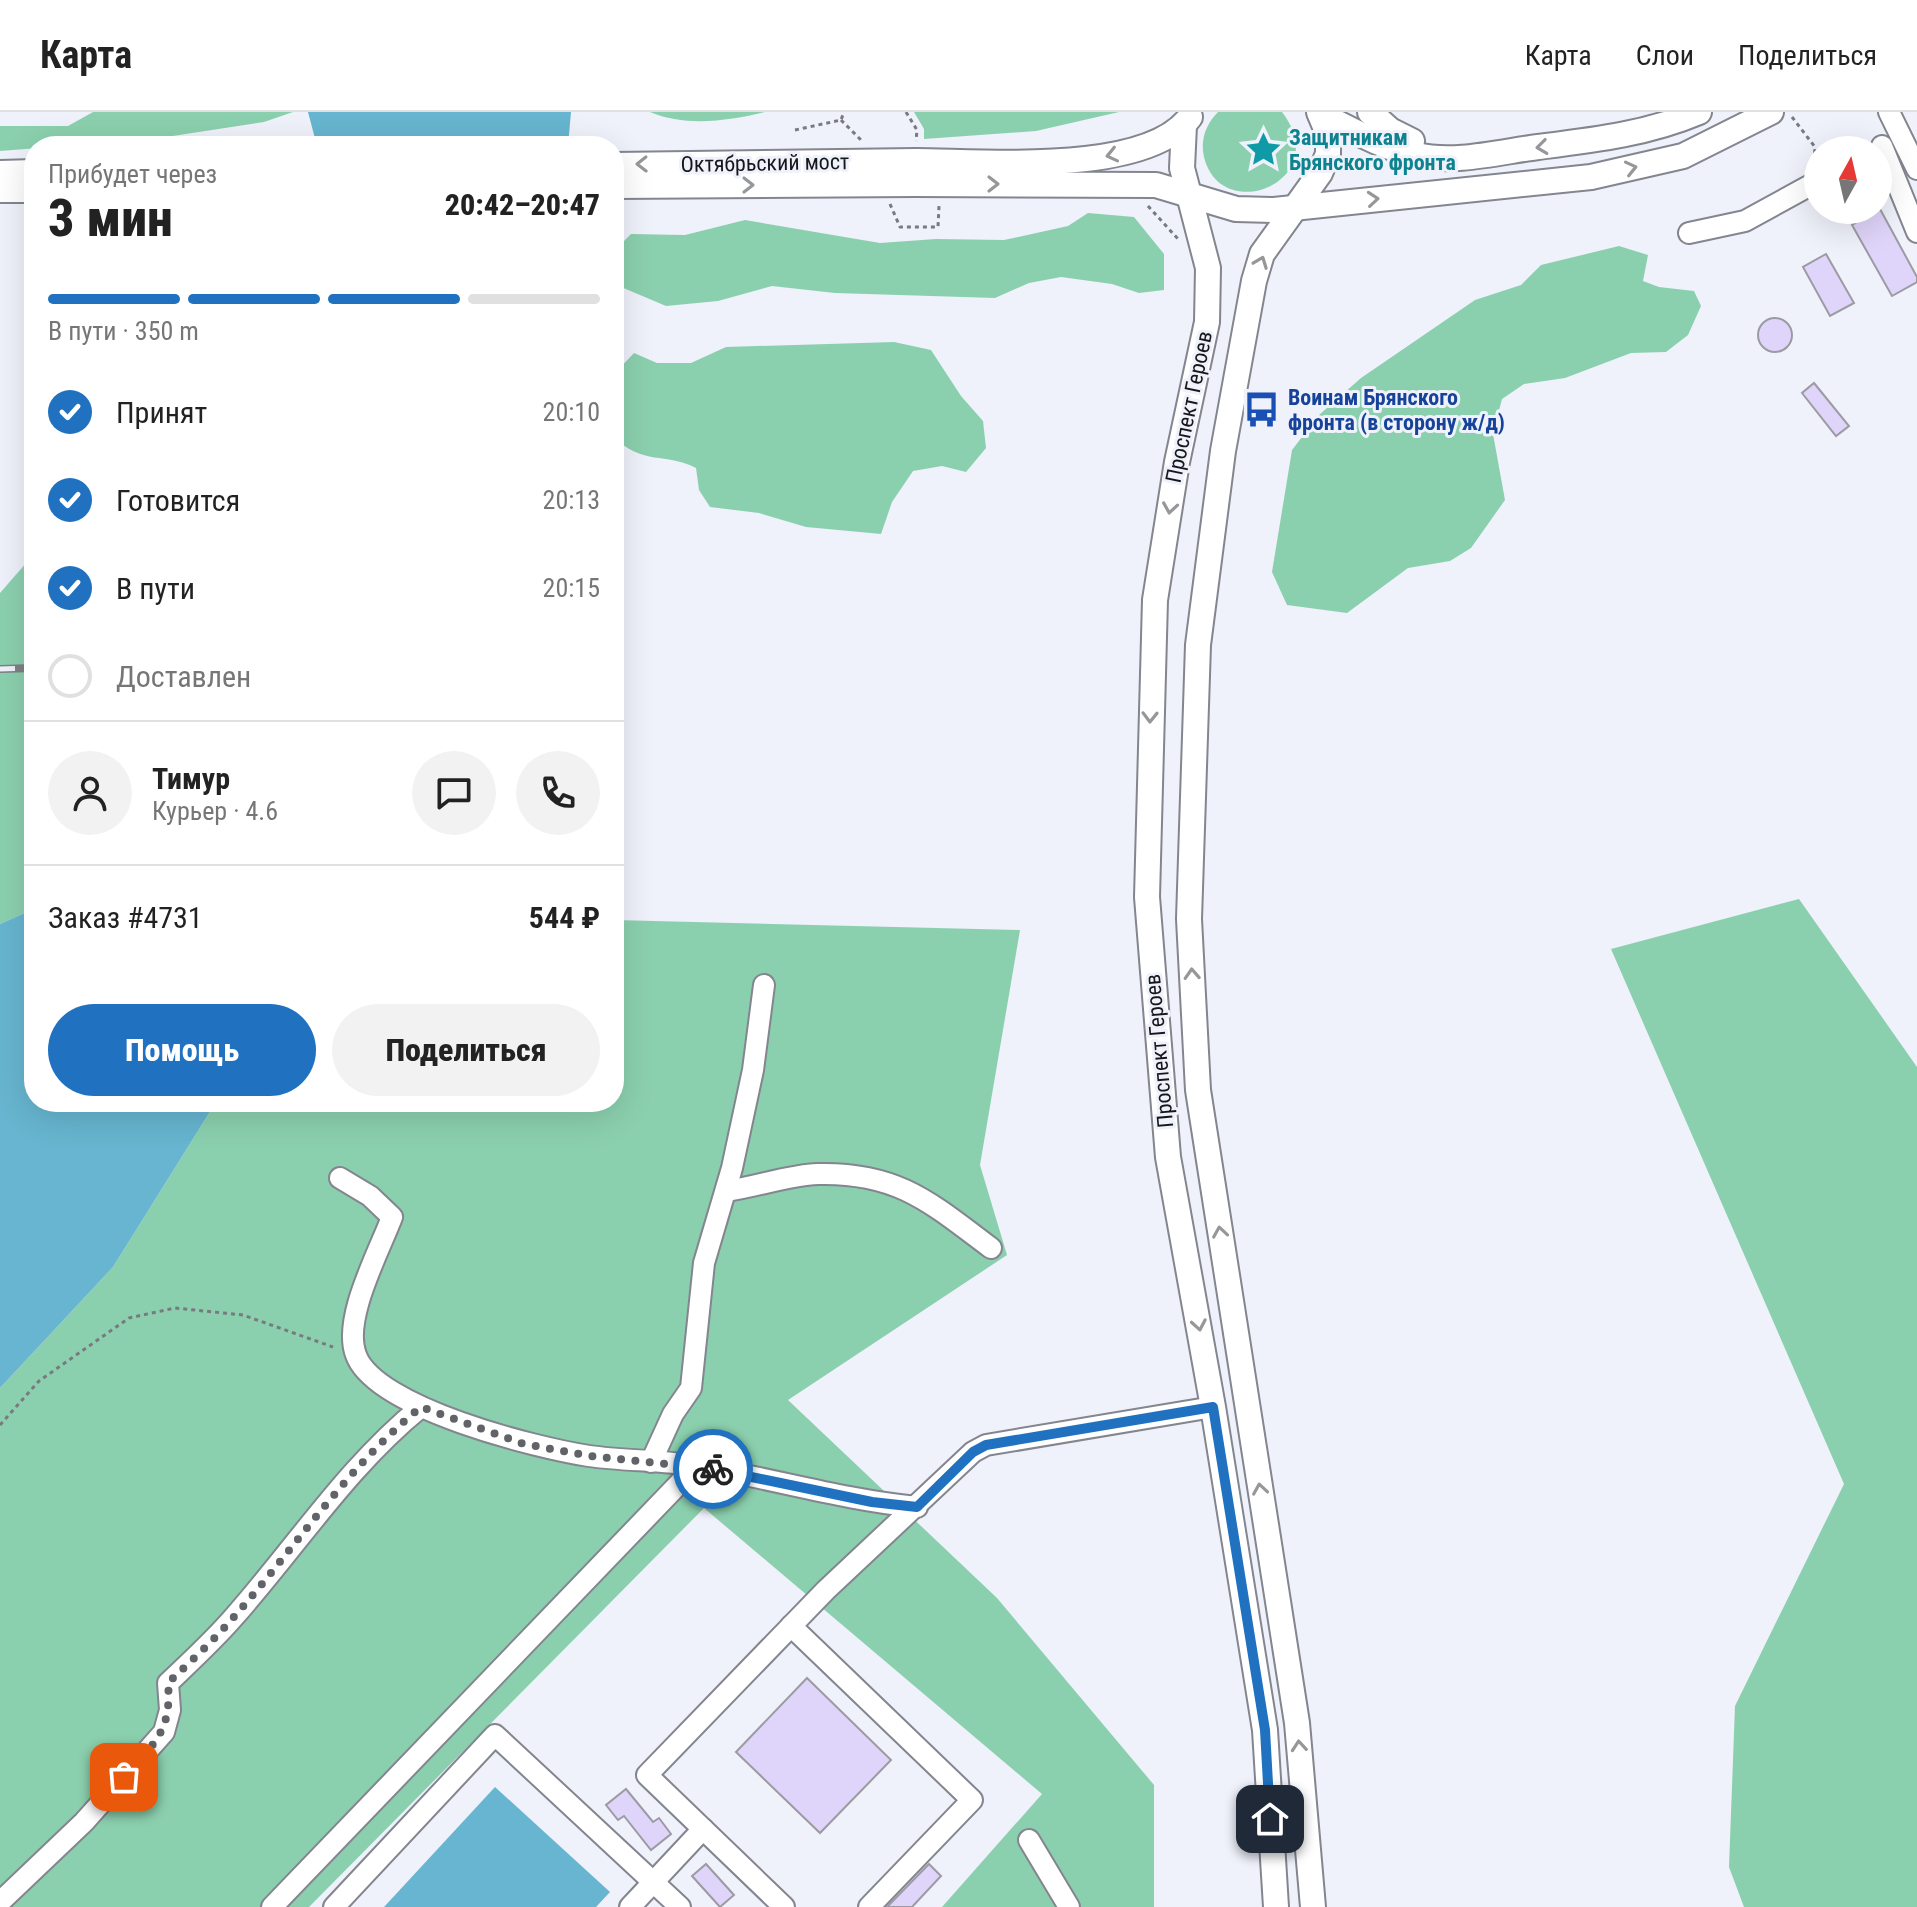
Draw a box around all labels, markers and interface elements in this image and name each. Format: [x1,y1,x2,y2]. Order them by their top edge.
text: Карта [40,33,132,77]
text: Карта [1525,39,1592,72]
text: Слои [1636,39,1694,72]
text: Поделиться [1738,39,1877,72]
place label: Защитникам Брянского фронта [1289,125,1456,175]
place icon: Защитникам Брянского фронта [1244,131,1282,169]
north arrow [1804,136,1892,224]
map controls [1804,136,1892,224]
one-way arrow [1535,138,1548,155]
one-way arrow [1106,146,1120,163]
street label: Октябрьский мост [680,149,850,177]
one-way arrow [635,155,648,173]
text: Прибудет через [48,159,217,189]
one-way arrow [1624,160,1637,177]
one-way arrow [742,176,755,194]
one-way arrow [987,176,1000,193]
text: 20:42–20:47 [445,187,600,222]
text: 3 мин [48,188,173,249]
one-way arrow [1367,190,1380,207]
one-way arrow [1251,256,1268,270]
text: В пути · 350 m [48,316,199,346]
street label: Проспект Героев [1161,329,1217,485]
place label: Воинам Брянского фронта (в сторону ж/д) [1288,385,1505,435]
icon: check [48,390,92,434]
bus stop icon: Воинам Брянского фронта (в сторону ж/д) [1243,391,1281,429]
text: Принят [116,395,207,430]
text: 20:10 [543,397,600,427]
icon: check [48,478,92,522]
text: Готовится [116,483,240,518]
text: 20:13 [543,485,600,515]
one-way arrow [1162,502,1179,515]
icon: check [48,566,92,610]
text: В пути [116,571,195,606]
text: 20:15 [543,573,600,603]
text: Доставлен [116,659,251,694]
one-way arrow [1142,711,1159,724]
button: person [48,751,132,835]
button: chat [412,751,496,835]
button: phone [516,751,600,835]
text: Тимур [152,761,230,796]
text: Курьер · 4.6 [152,796,278,826]
text: Заказ #4731 [48,900,203,935]
text: 544 ₽ [529,900,600,935]
one-way arrow [1183,967,1200,980]
street label: Проспект Героев [1140,973,1178,1129]
button: Помощь [48,1004,316,1096]
button: Поделиться [332,1004,600,1096]
one-way arrow [1212,1225,1229,1239]
one-way arrow [1189,1318,1206,1332]
courier [673,1429,753,1509]
icon: bike [691,1447,735,1491]
one-way arrow [1252,1482,1269,1495]
one-way arrow [1291,1739,1308,1752]
pin [90,1743,158,1811]
icon: bag [102,1755,146,1799]
pin [1236,1785,1304,1853]
icon: home [1248,1797,1292,1841]

